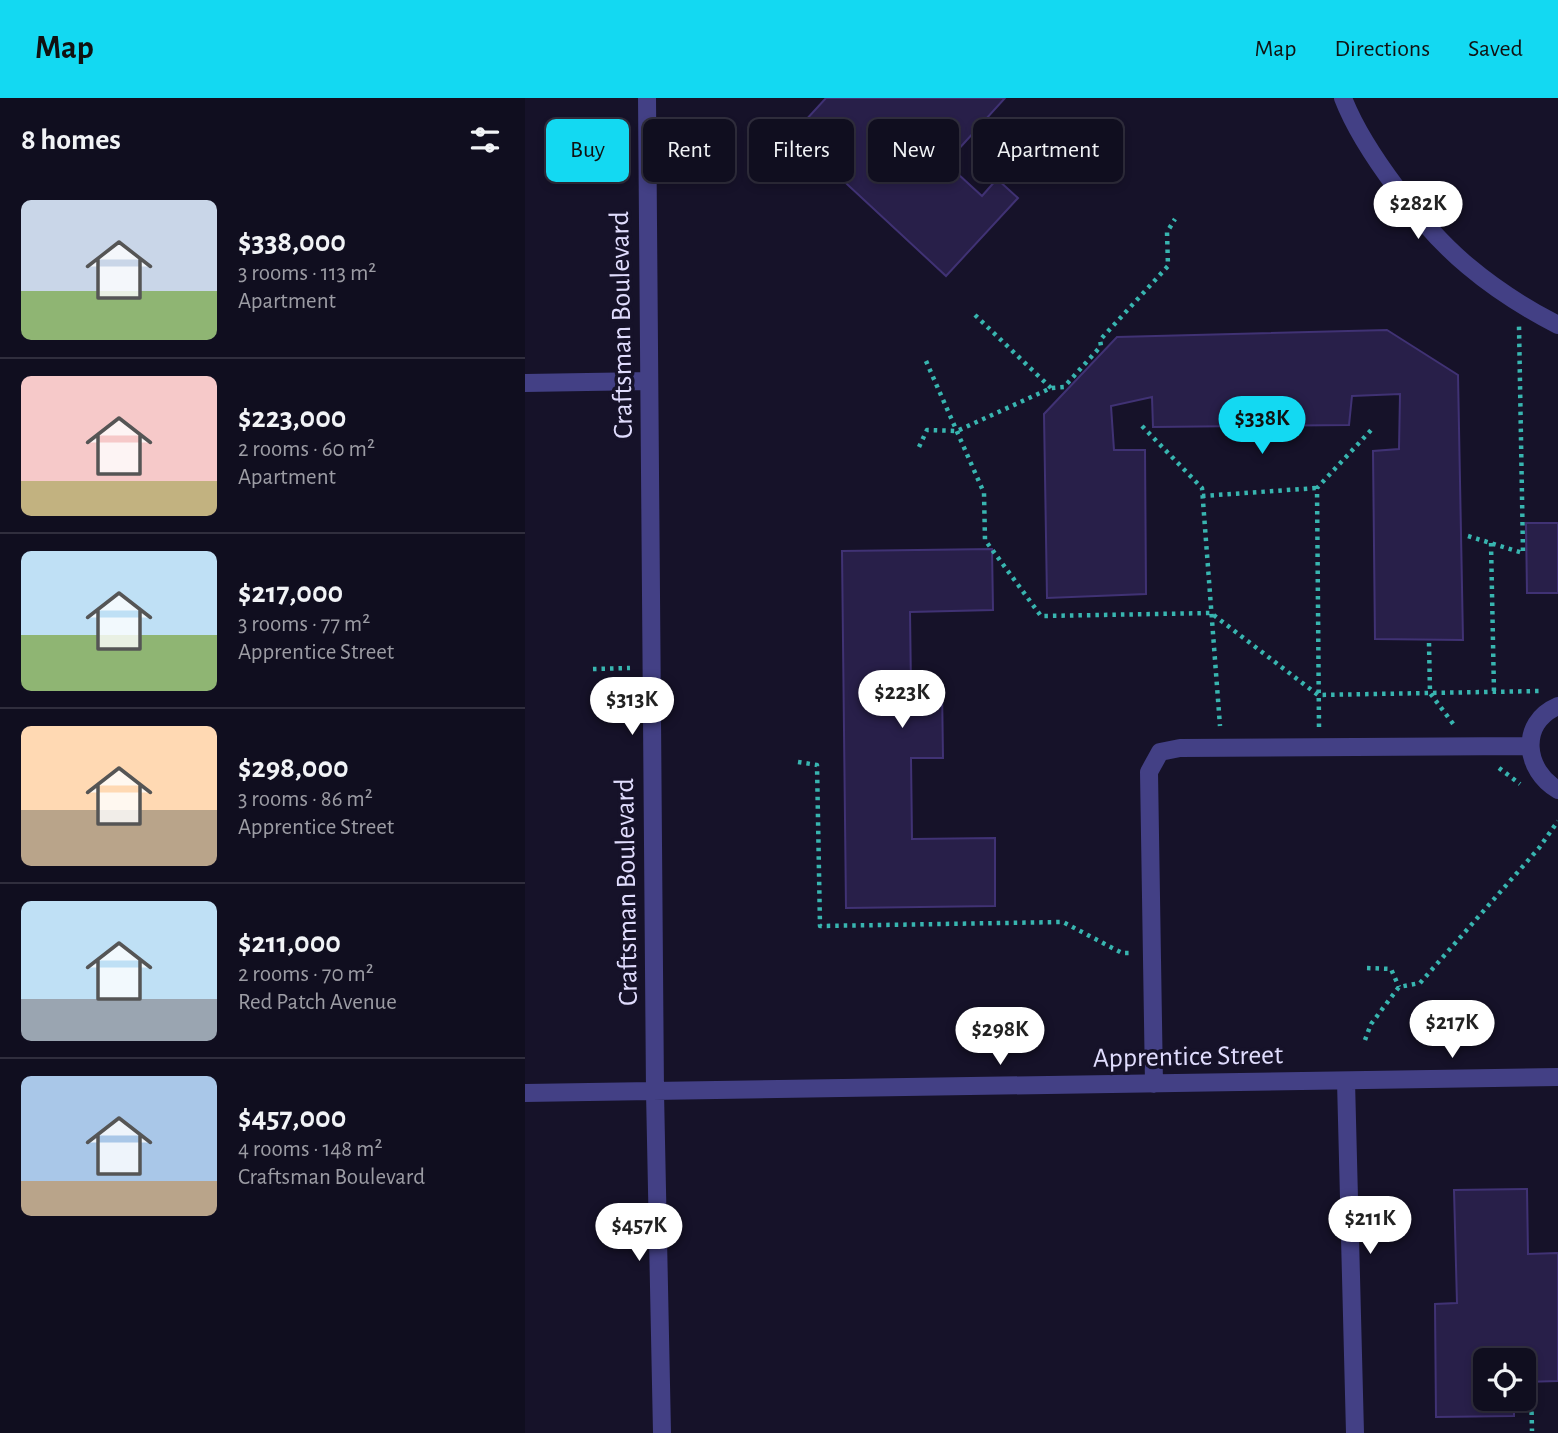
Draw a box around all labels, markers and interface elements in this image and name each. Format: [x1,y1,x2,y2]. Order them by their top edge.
text: Map [35,32,94,65]
text: Map [1254,37,1296,61]
text: Directions [1334,37,1430,61]
text: Saved [1468,37,1523,61]
chip: Buy [546,119,629,182]
chip: Rent [643,119,735,182]
chip: Filters [749,119,854,182]
chip: New [868,119,959,182]
chip: Apartment [973,119,1123,182]
icon: filters [466,121,504,159]
text: 8 homes [21,125,121,155]
pin: $282K [1369,181,1467,241]
text: $282K [1390,192,1446,215]
street label: Craftsman Boulevard [606,211,638,439]
text: $338,000 [238,227,346,257]
icon: home [77,228,161,312]
text: 3 rooms · 113 m² [238,262,376,285]
text: Apartment [238,290,336,313]
pin: $338K [1213,396,1311,456]
text: $223,000 [238,403,346,433]
icon: home [77,404,161,488]
text: $338K [1235,407,1289,430]
text: 2 rooms · 60 m² [238,438,375,461]
text: Apartment [238,466,336,489]
text: $217,000 [238,578,343,608]
icon: home [77,579,161,663]
text: 3 rooms · 77 m² [238,613,370,636]
text: Apprentice Street [238,641,394,664]
pin: $223K [853,670,951,730]
pin: $313K [583,678,681,737]
text: $223K [874,681,930,704]
text: $313K [606,688,658,711]
text: $298,000 [238,753,349,783]
icon: home [77,754,161,838]
street label: Craftsman Boulevard [611,778,643,1006]
text: 3 rooms · 86 m² [238,788,373,811]
text: Apprentice Street [238,816,394,839]
text: $211,000 [238,928,341,958]
icon: home [77,929,161,1013]
text: 2 rooms · 70 m² [238,963,374,986]
text: Red Patch Avenue [238,991,397,1014]
pin: $217K [1403,1000,1501,1060]
pin: $298K [951,1007,1049,1067]
text: $217K [1426,1011,1478,1034]
text: $298K [971,1018,1029,1041]
street label: Apprentice Street [1093,1041,1283,1073]
text: $457,000 [238,1103,346,1133]
icon: home [77,1104,161,1188]
text: 4 rooms · 148 m² [238,1138,383,1161]
text: Craftsman Boulevard [238,1166,425,1189]
pin: $211K [1321,1196,1419,1256]
pin: $457K [590,1204,688,1263]
text: $211K [1344,1207,1396,1230]
text: $457K [611,1214,667,1237]
map controls [1473,1348,1536,1411]
button: locate [1473,1348,1536,1411]

